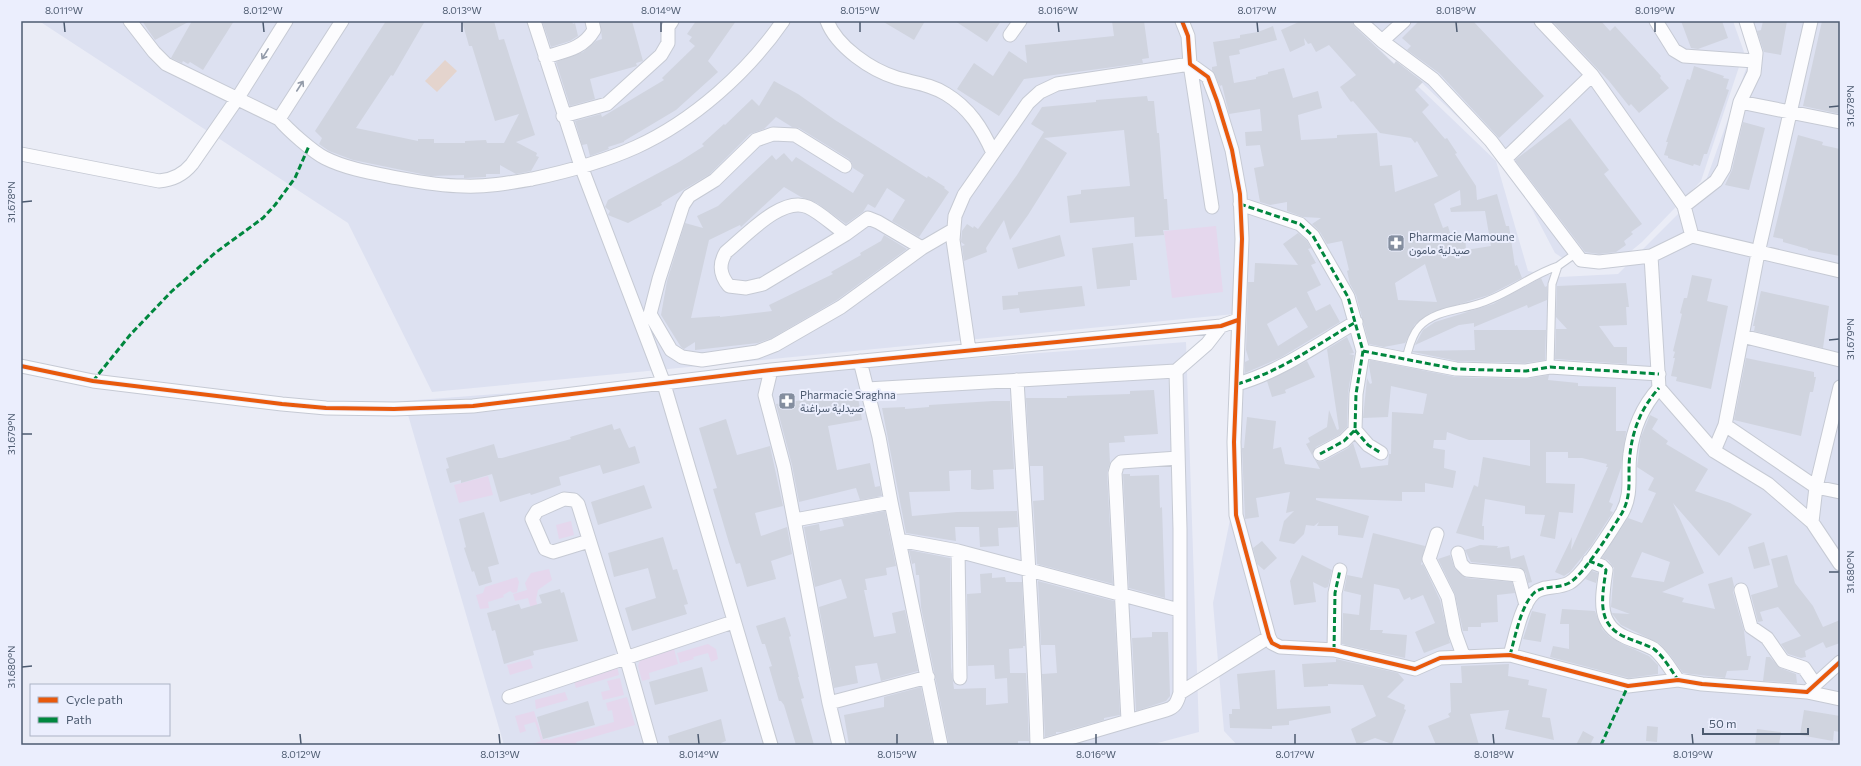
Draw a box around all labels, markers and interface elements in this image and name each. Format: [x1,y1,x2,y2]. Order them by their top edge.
text: 8.011°W [45,4,83,16]
text: 8.012°W [243,4,283,16]
text: 8.013°W [442,4,482,16]
text: 8.014°W [641,4,681,16]
text: 8.015°W [840,4,880,16]
text: 8.016°W [1038,4,1078,16]
text: 8.017°W [1237,4,1277,16]
text: 8.018°W [1436,4,1476,16]
text: 8.019°W [1635,4,1675,16]
one-way arrow [261,48,269,60]
one-way arrow [296,81,304,92]
text: 31.678°N [1844,85,1856,127]
text: 31.678°N [5,181,17,223]
place label: Pharmacie Mamoune صيدلية مامون [1409,230,1515,257]
pharmacy icon: Pharmacie Mamoune صيدلية مامون [1386,233,1406,253]
text: 31.679°N [1844,318,1856,360]
place label: Pharmacie Sraghna صيدلية سراغنة [800,388,896,415]
pharmacy icon: Pharmacie Sraghna صيدلية سراغنة [777,391,797,411]
text: 31.679°N [5,413,17,455]
text: 31.680°N [1844,550,1856,594]
text: 31.680°N [5,645,17,689]
legend [30,684,170,736]
text: Cycle path [66,692,123,706]
scale bar [1703,710,1808,736]
text: Path [66,712,92,726]
text: 50 m [1709,716,1737,730]
text: 8.012°W [281,748,321,760]
text: 8.013°W [480,748,520,760]
text: 8.014°W [679,748,719,760]
text: 8.015°W [877,748,917,760]
text: 8.016°W [1076,748,1116,760]
text: 8.017°W [1275,748,1315,760]
text: 8.018°W [1474,748,1514,760]
text: 8.019°W [1673,748,1713,760]

